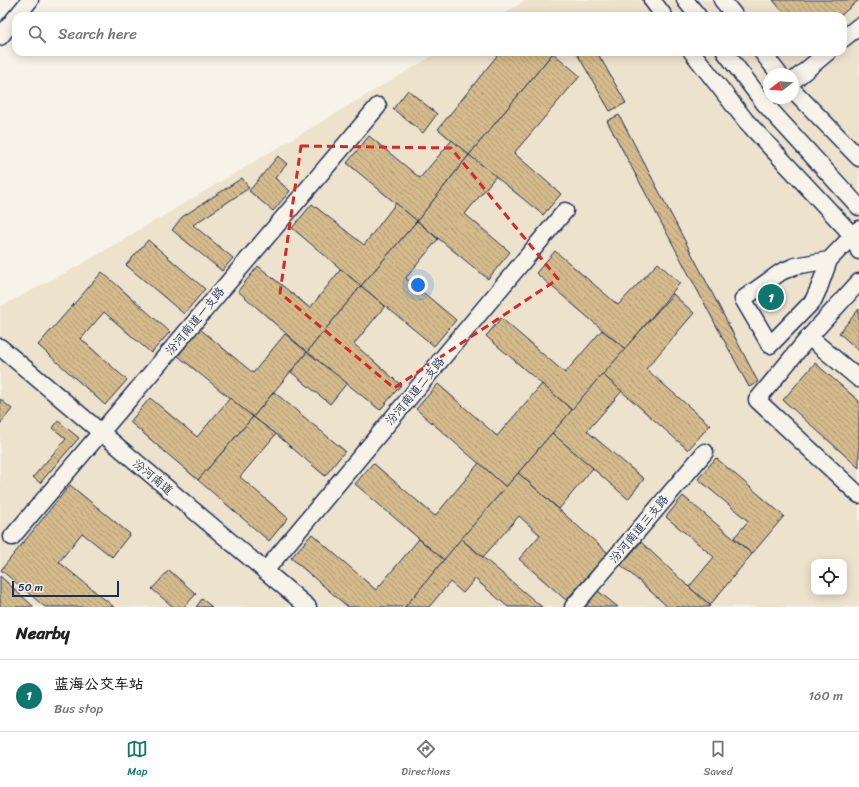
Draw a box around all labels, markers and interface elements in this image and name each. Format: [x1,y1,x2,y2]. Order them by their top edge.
search box [12,12,847,56]
text: Search here [58,21,137,47]
icon: search [26,23,48,45]
north arrow [763,68,799,104]
your location [408,275,428,295]
street label: 汾河南道一支路 [160,282,230,360]
pin: 1 [758,282,784,312]
street label: 汾河南道二支路 [380,352,450,430]
street label: 汾河南道 [128,453,178,501]
street label: 汾河南道三支路 [604,490,674,568]
map controls [811,559,847,595]
button: locate [811,559,847,595]
text: 50 m [18,578,43,597]
scale bar [12,579,119,598]
text: Nearby [16,618,70,648]
text: 蓝海公交车站 [54,671,144,697]
text: 1 [26,684,32,707]
text: 160 m [808,684,843,707]
text: Bus stop [54,697,103,720]
tab: Map [126,738,148,781]
tab: Directions [401,738,451,781]
tab: Saved [704,738,733,781]

